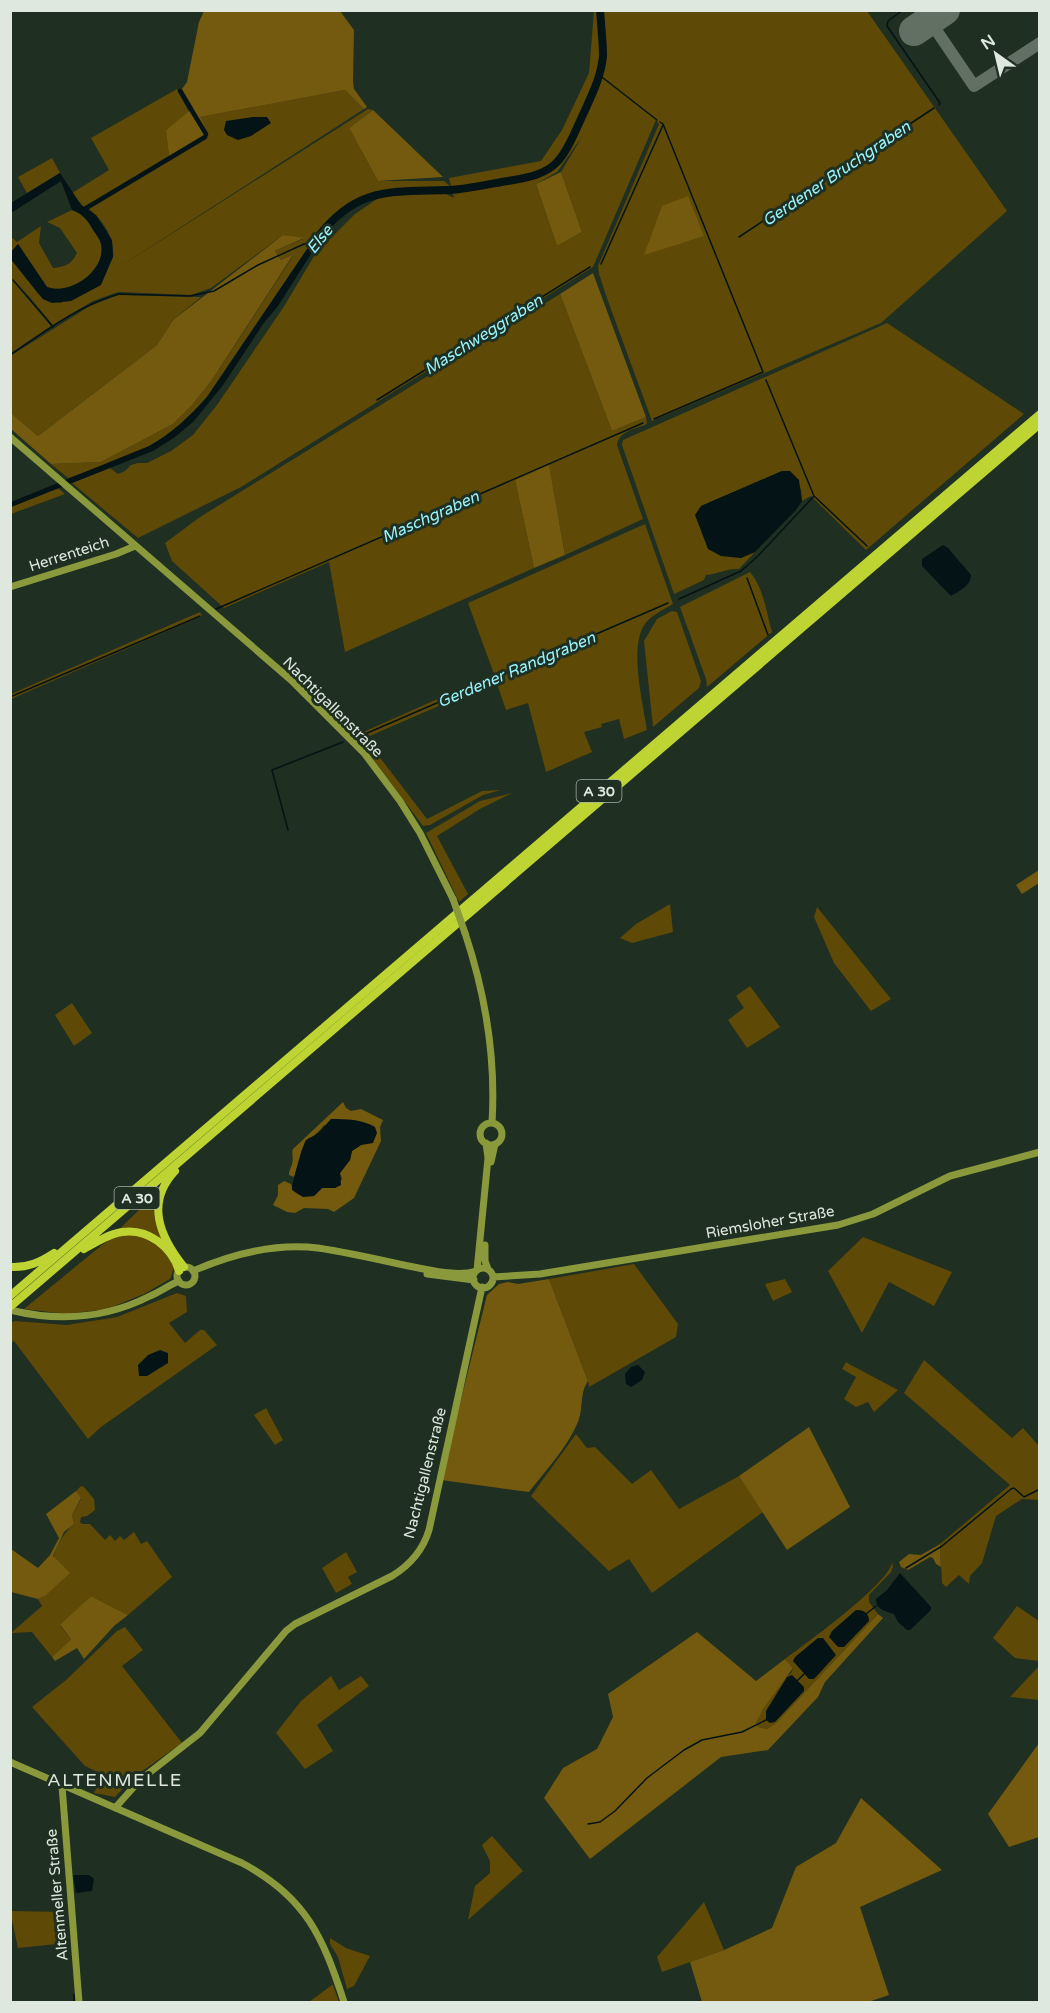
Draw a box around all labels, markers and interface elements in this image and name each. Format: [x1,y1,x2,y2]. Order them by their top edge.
north arrow [966,24,1026,84]
text: N [977,31,999,54]
water label: Gerdener Bruchgraben [759,116,916,231]
water label: Else [302,221,338,258]
water label: Maschweggraben [421,290,548,379]
water label: Maschgraben [379,486,483,547]
street label: Herrenteich [27,533,111,575]
water label: Gerdener Randgraben [434,627,600,712]
street label: Nachtigallenstraße [279,653,387,761]
road number: A 30 [576,780,622,802]
road number: A 30 [114,1187,160,1209]
street label: Riemsloher Straße [704,1202,836,1242]
street label: Nachtigallenstraße [400,1406,450,1540]
district label: ALTENMELLE [47,1769,183,1791]
street label: Altenmeller Straße [42,1828,72,1962]

